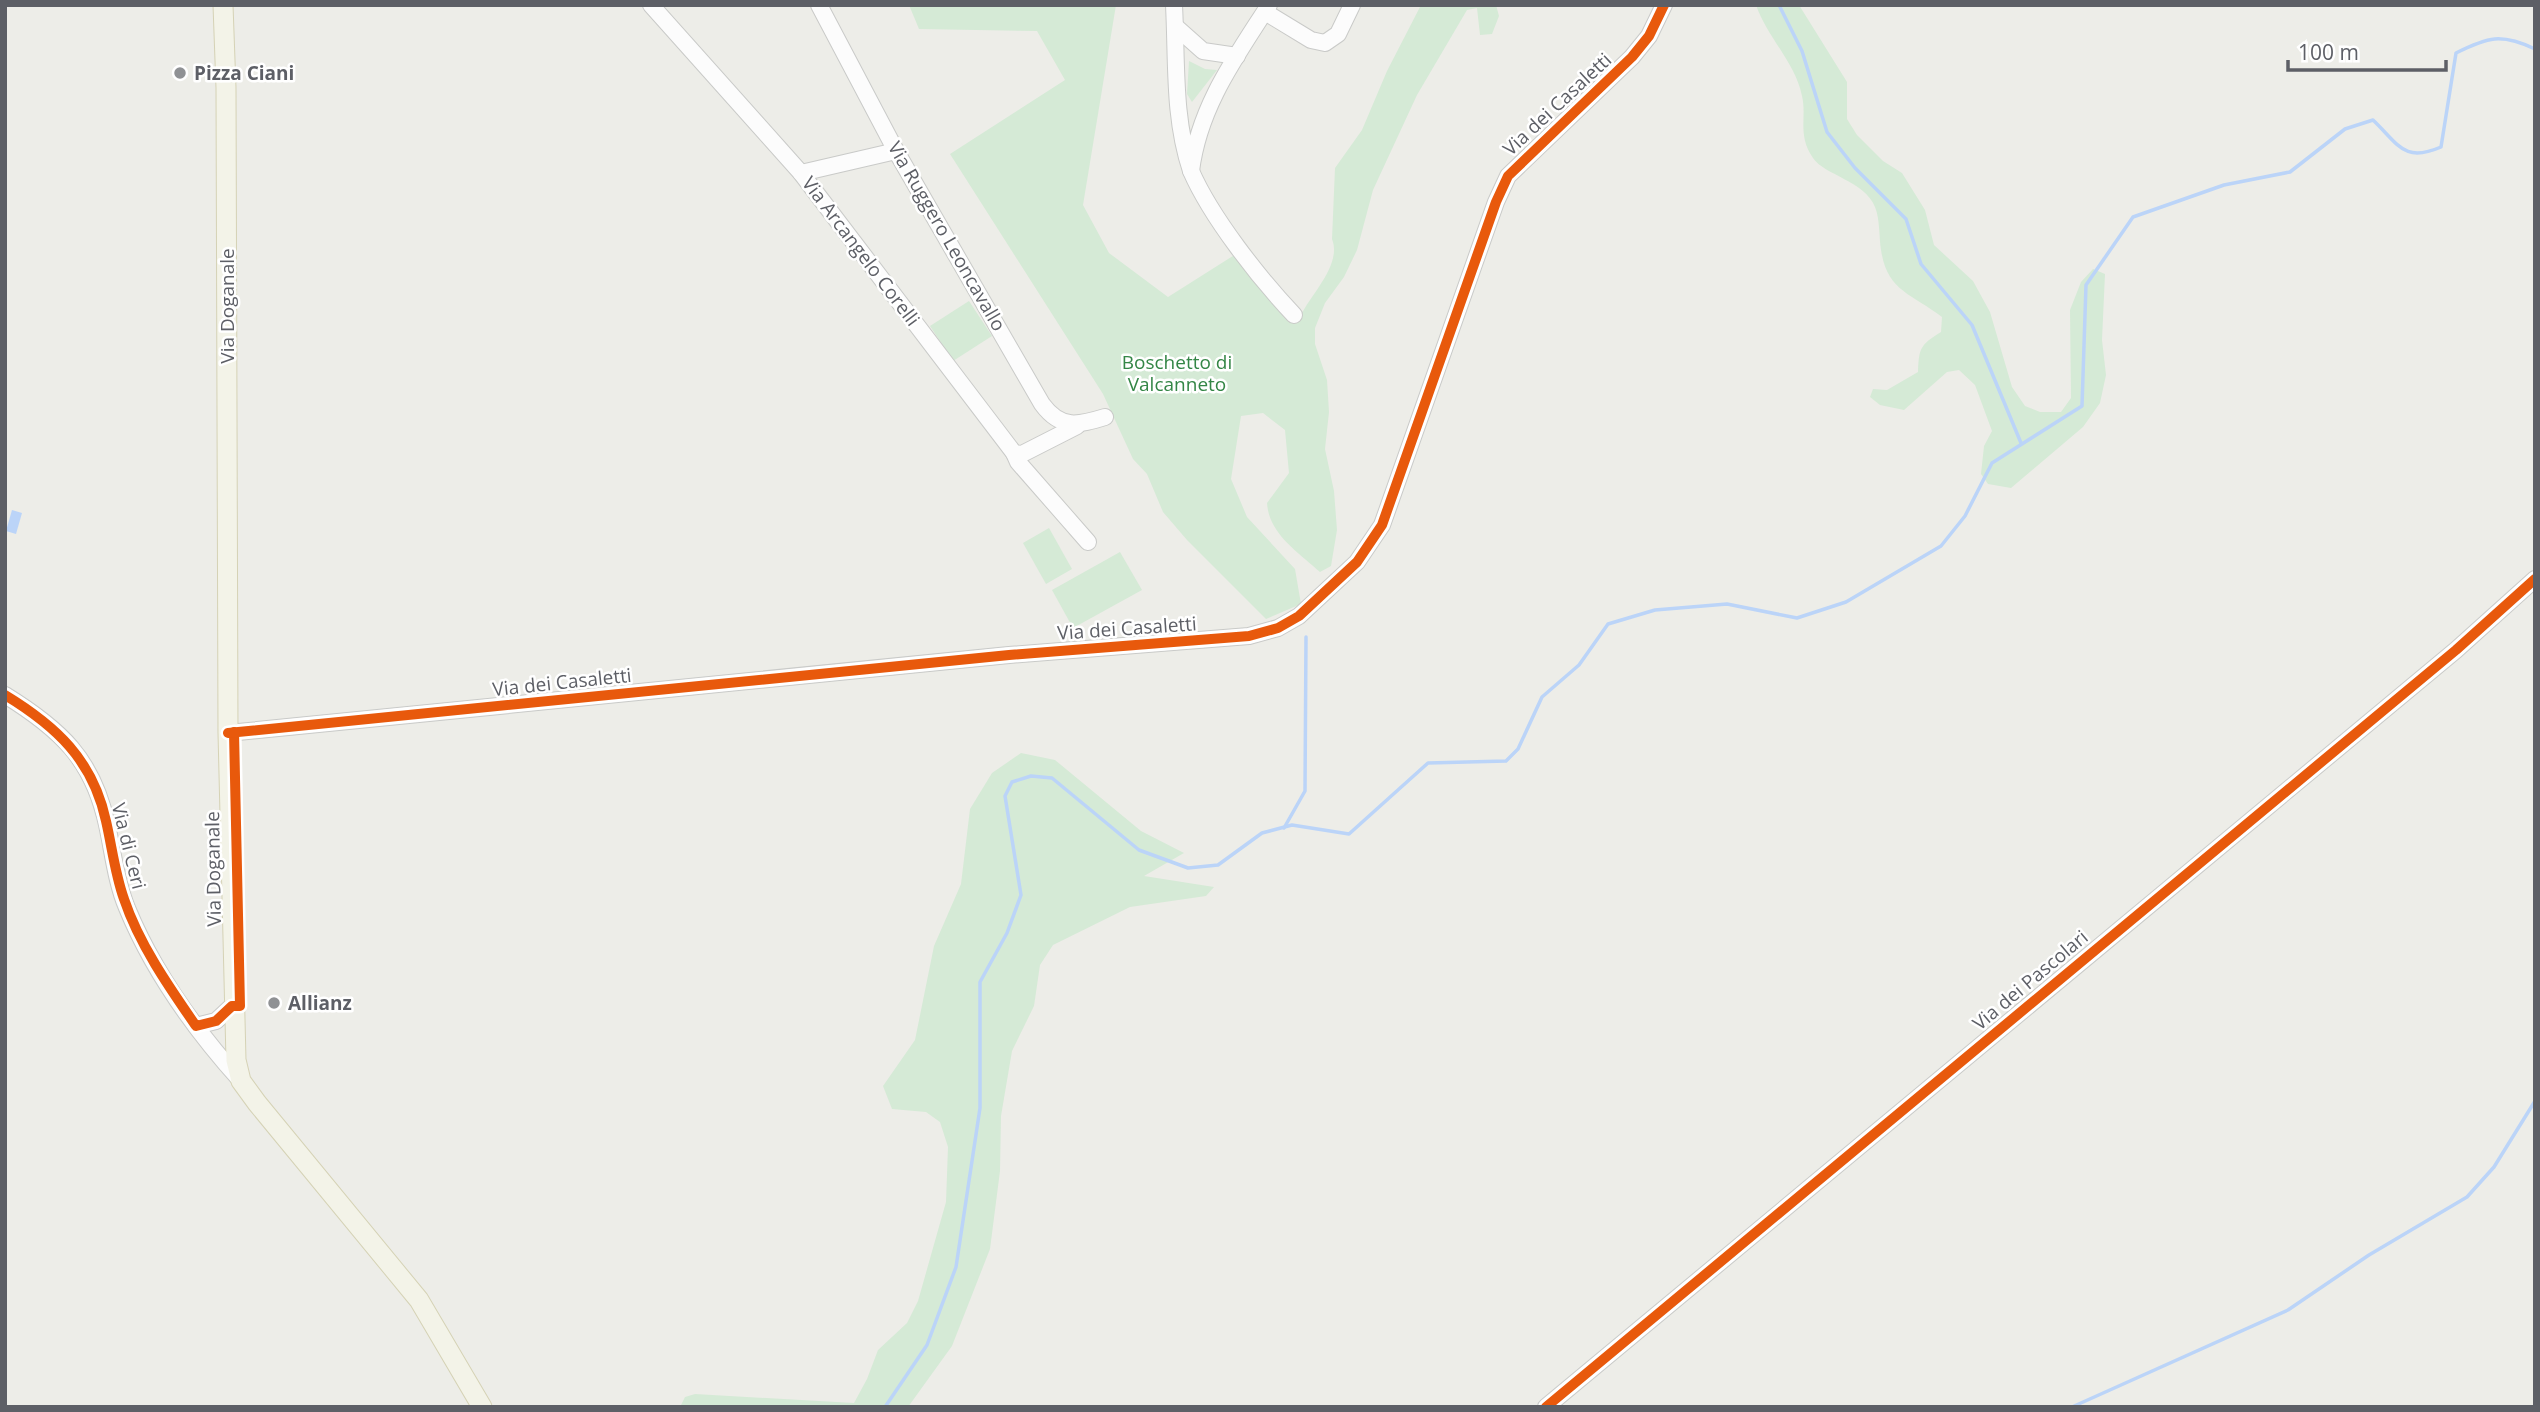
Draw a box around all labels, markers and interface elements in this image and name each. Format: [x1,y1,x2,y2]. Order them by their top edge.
scale bar [2288,28,2446,72]
text: 100 m [2298,38,2359,66]
street label: Via dei Casaletti [1497,47,1617,161]
place label: Pizza Ciani [194,60,294,86]
marker: Pizza Ciani [172,65,188,81]
street label: Via Ruggero Leoncavallo [882,136,1012,336]
street label: Via Arcangelo Corelli [796,171,926,331]
street label: Via Doganale [214,248,240,364]
park label: Boschetto di Valcanneto [1122,349,1232,397]
street label: Via dei Casaletti [1056,610,1198,646]
street label: Via dei Casaletti [491,662,633,702]
street label: Via di Ceri [106,800,152,892]
street label: Via Doganale [199,811,227,927]
street label: Via dei Pascolari [1967,924,2093,1036]
place label: Allianz [288,990,352,1016]
marker: Allianz [266,995,282,1011]

